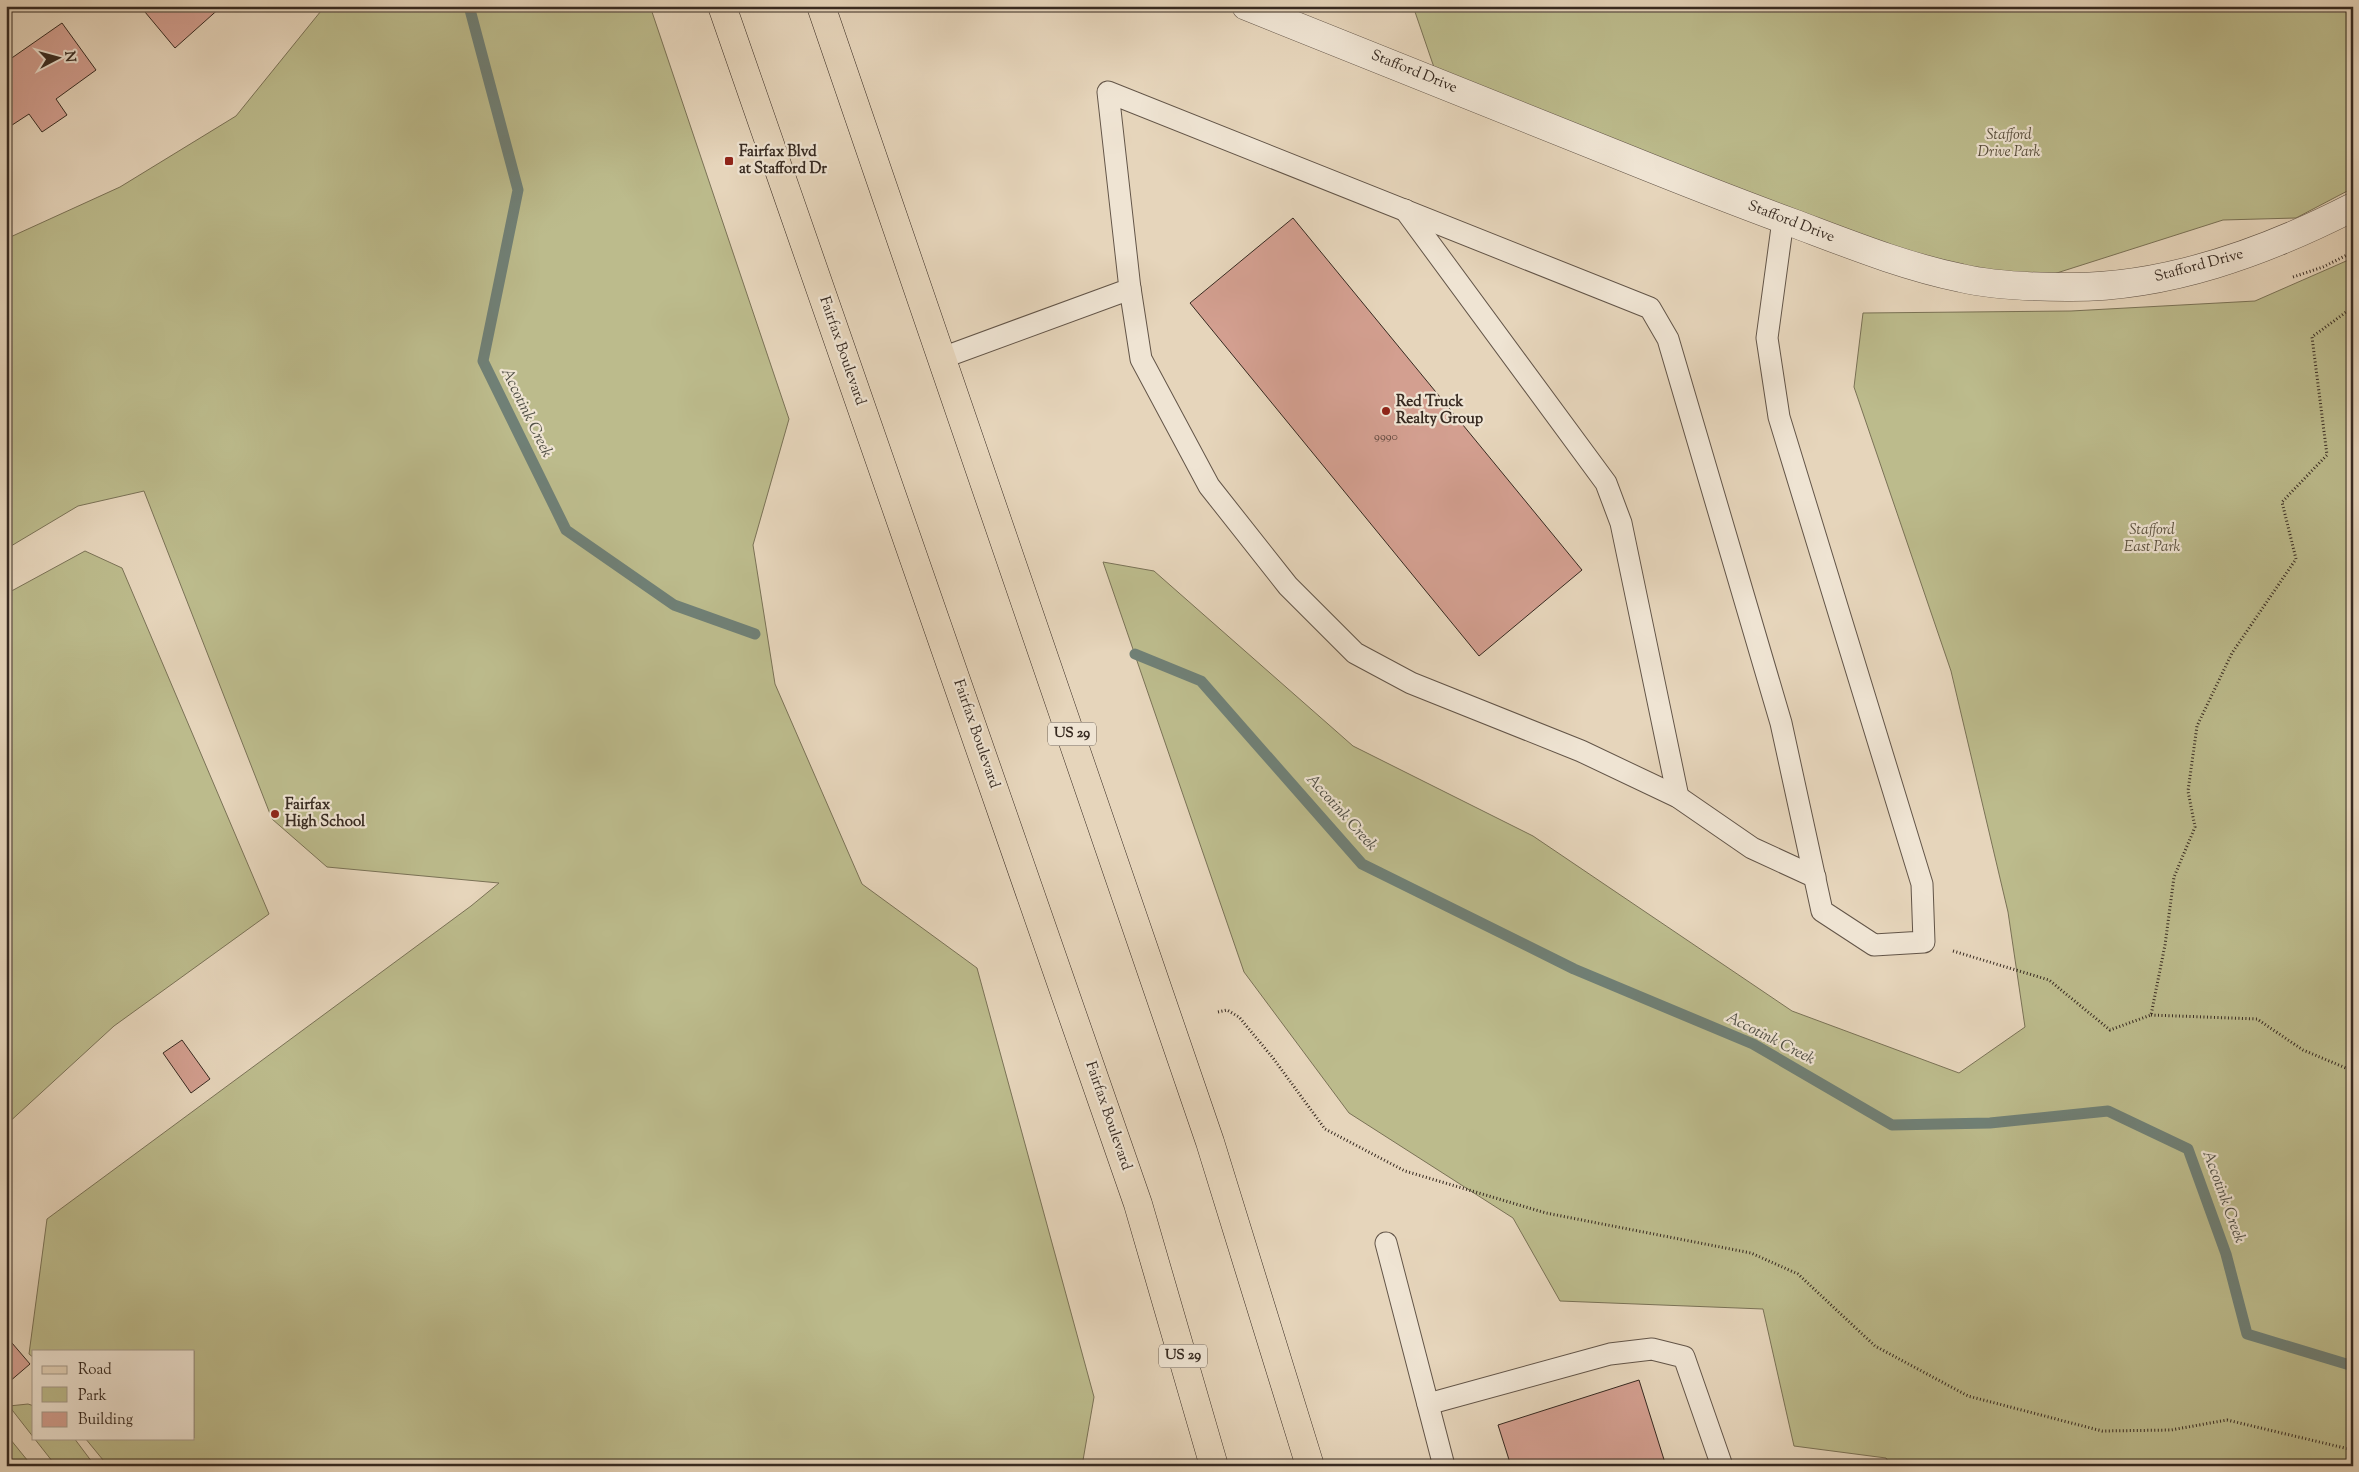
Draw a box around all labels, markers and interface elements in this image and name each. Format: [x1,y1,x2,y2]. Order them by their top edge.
north arrow [32,32,82,82]
street label: Stafford Drive [1368,45,1460,99]
text: N [58,50,79,63]
park label: Stafford Drive Park [1978,125,2041,163]
place label: Fairfax Blvd at Stafford Dr [739,142,827,180]
marker: Fairfax Blvd at Stafford Dr [723,155,735,167]
street label: Stafford Drive [1745,196,1837,248]
street label: Stafford Drive [2152,244,2246,288]
street label: Fairfax Boulevard [814,294,871,409]
water label: Accotink Creek [494,364,558,462]
place label: Red Truck Realty Group [1396,392,1484,430]
marker: Red Truck Realty Group [1380,405,1392,417]
house number: 9990 [1374,428,1398,446]
park label: Stafford East Park [2124,520,2180,558]
street label: Fairfax Boulevard [948,677,1005,792]
road number: US 29 [1048,722,1096,746]
water label: Accotink Creek [1300,769,1382,857]
place label: Fairfax High School [285,795,366,833]
marker: Fairfax High School [269,808,281,820]
water label: Accotink Creek [1721,1007,1819,1071]
street label: Fairfax Boulevard [1080,1059,1137,1174]
water label: Accotink Creek [2196,1147,2250,1247]
road number: US 29 [1159,1344,1207,1368]
legend [32,1350,195,1440]
text: Road [78,1360,112,1381]
text: Park [78,1386,107,1407]
text: Building [78,1410,133,1431]

